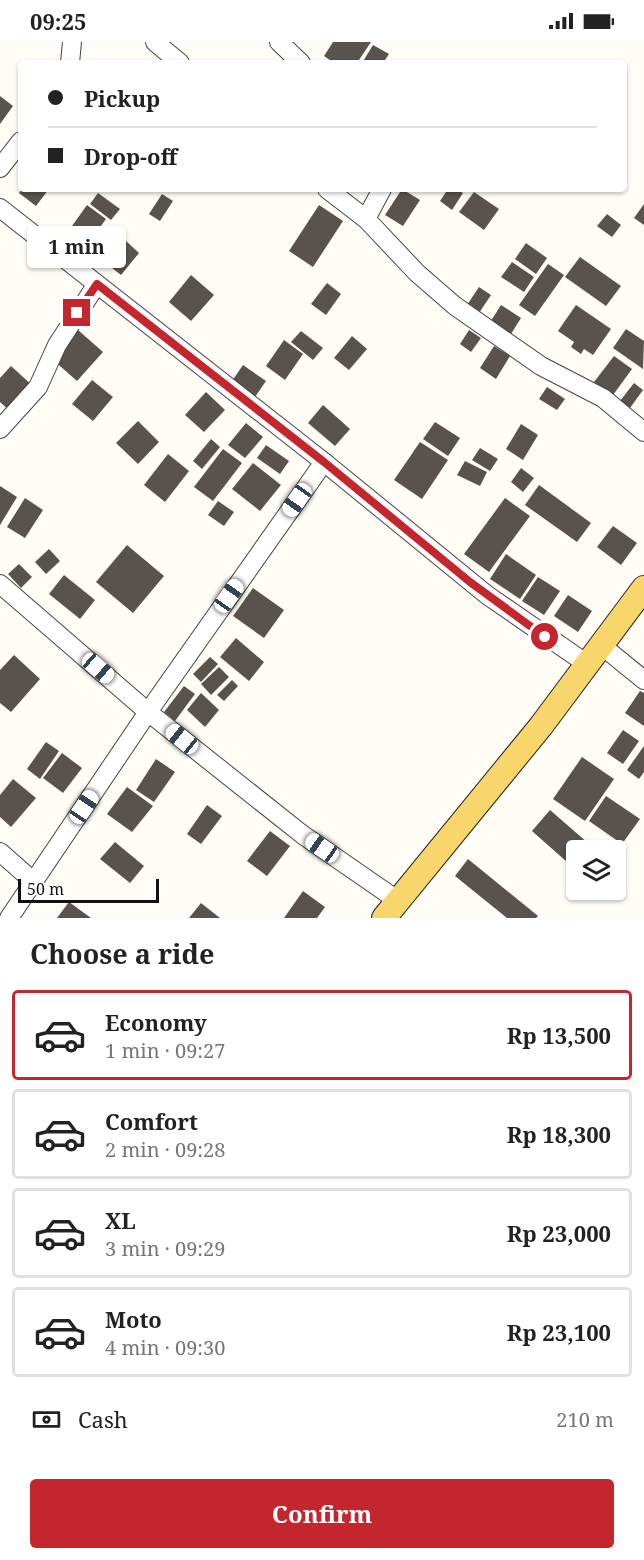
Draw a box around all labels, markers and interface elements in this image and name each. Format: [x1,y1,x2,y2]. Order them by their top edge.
text: 09:25 [30,6,86,36]
text: Pickup [84,83,160,113]
text: Drop-off [84,141,177,171]
callout: 1 min [28,226,127,268]
text: 1 min [48,233,105,260]
route end [63,299,90,326]
car [279,480,315,520]
car [211,576,247,616]
route start [531,623,558,650]
car [79,649,117,687]
car [162,721,202,757]
car [66,787,102,827]
car [302,830,342,866]
map controls [566,840,626,900]
button: layers [566,840,626,900]
scale bar [18,876,159,904]
text: 50 m [27,878,64,900]
text: Choose a ride [30,935,215,972]
text: Economy [105,1007,207,1037]
icon: car [33,1008,87,1062]
text: Rp 13,500 [507,1020,611,1050]
text: 1 min · 09:27 [105,1037,225,1064]
text: Comfort [105,1106,198,1136]
icon: car [33,1107,87,1161]
text: Rp 18,300 [507,1119,611,1149]
text: 2 min · 09:28 [105,1136,225,1163]
text: XL [105,1205,136,1235]
icon: car [33,1206,87,1260]
text: Rp 23,000 [507,1218,611,1248]
text: 3 min · 09:29 [105,1235,225,1262]
text: Moto [105,1304,162,1334]
icon: car [33,1305,87,1359]
text: Rp 23,100 [507,1317,611,1347]
text: 4 min · 09:30 [105,1334,225,1361]
icon: cash [30,1403,63,1436]
text: Cash [78,1404,128,1434]
text: 210 m [556,1406,614,1433]
button: Confirm [30,1479,614,1548]

